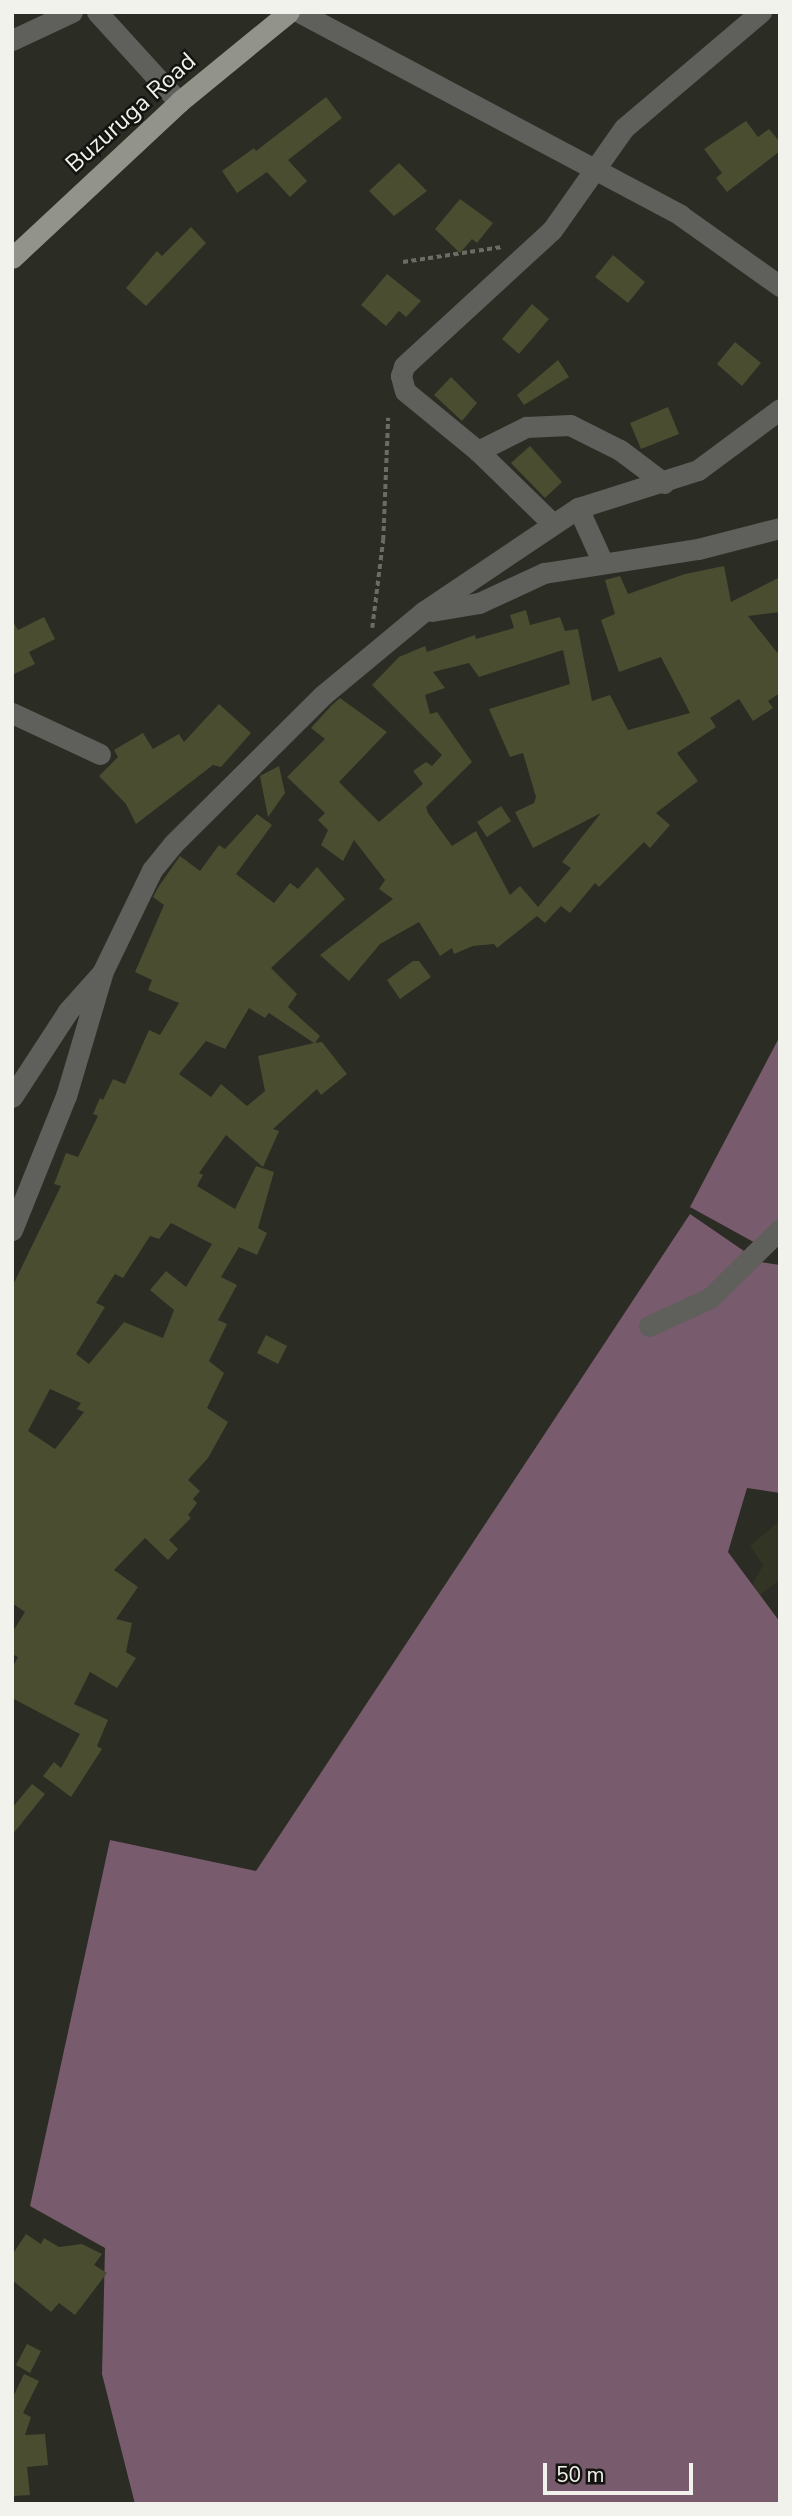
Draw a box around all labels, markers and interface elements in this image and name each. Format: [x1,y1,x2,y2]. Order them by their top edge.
street label: Buzuruga Road [60,47,202,179]
scale bar [547,2450,698,2494]
text: 50 m [556,2461,605,2489]

